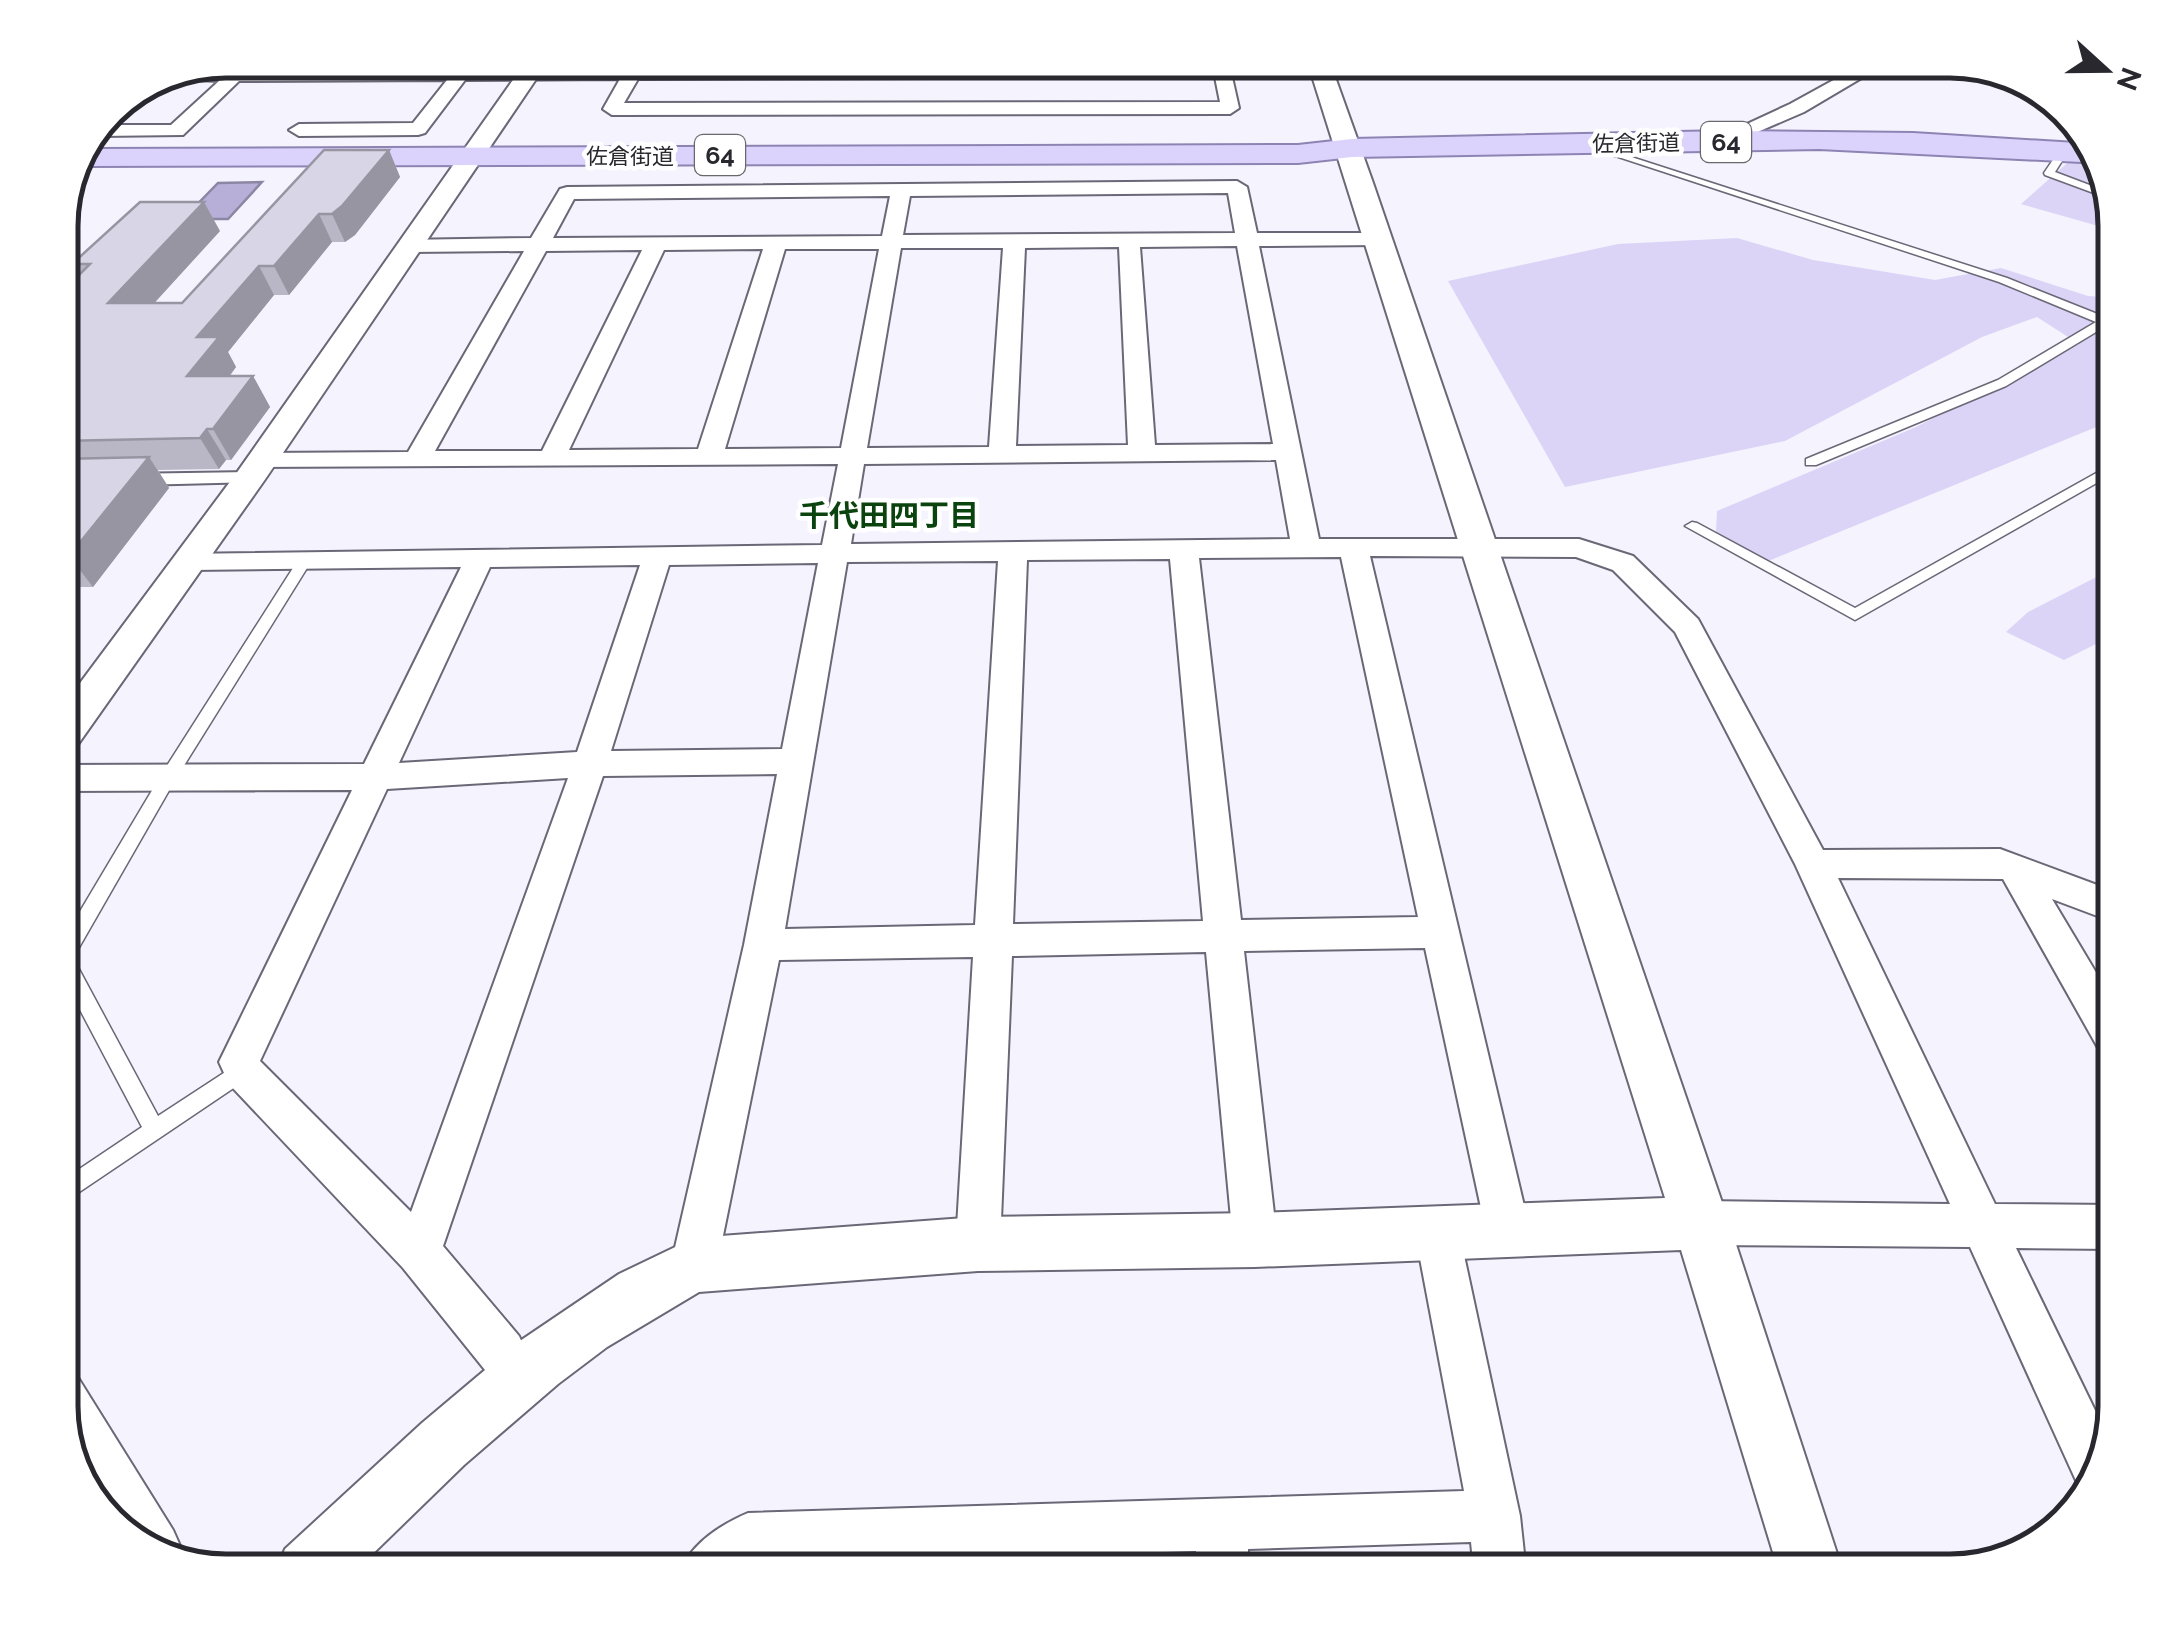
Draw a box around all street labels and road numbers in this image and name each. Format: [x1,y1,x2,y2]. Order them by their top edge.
road number: 64 [1701,122,1751,162]
street label: 佐倉街道 [1592,129,1680,157]
road number: 64 [695,135,745,175]
street label: 佐倉街道 [586,143,674,169]

